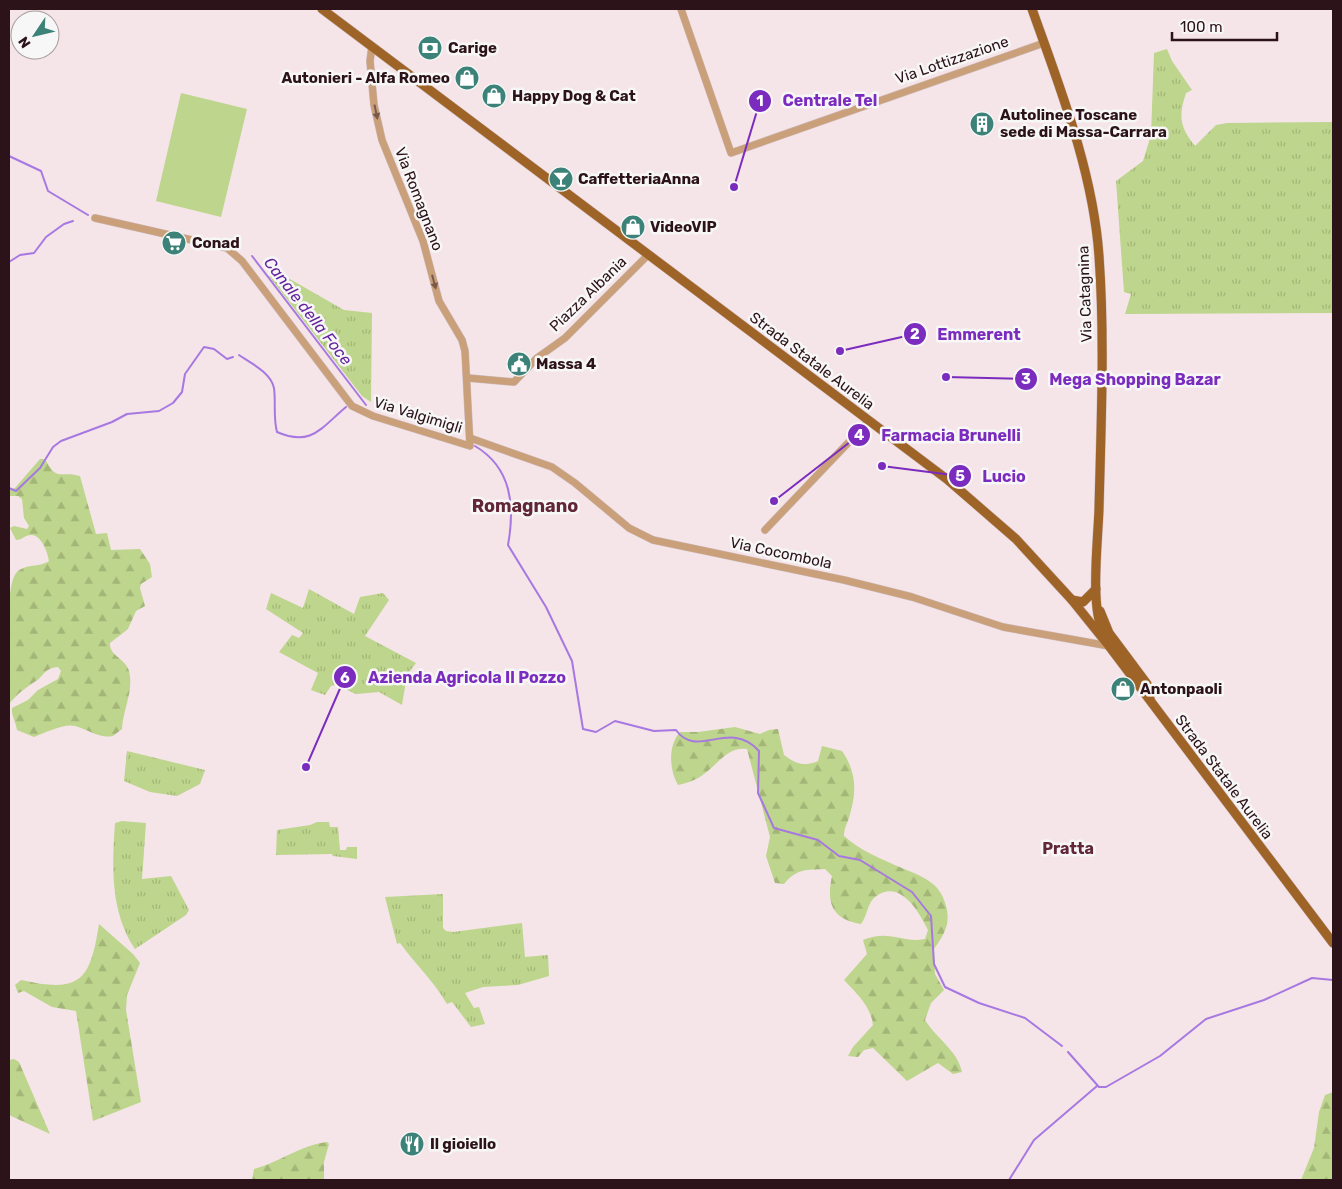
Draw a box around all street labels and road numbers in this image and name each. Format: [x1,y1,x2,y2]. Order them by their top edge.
street label: Via Lottizzazione [893,32,1011,88]
street label: Via Romagnano [391,145,447,253]
street label: Via Catagnina [1074,245,1096,343]
street label: Piazza Albania [546,253,630,335]
street label: Strada Statale Aurelia [746,308,878,414]
street label: Via Valgimigli [372,393,464,437]
street label: Via Cocombola [728,533,834,573]
street label: Strada Statale Aurelia [1171,711,1277,843]

